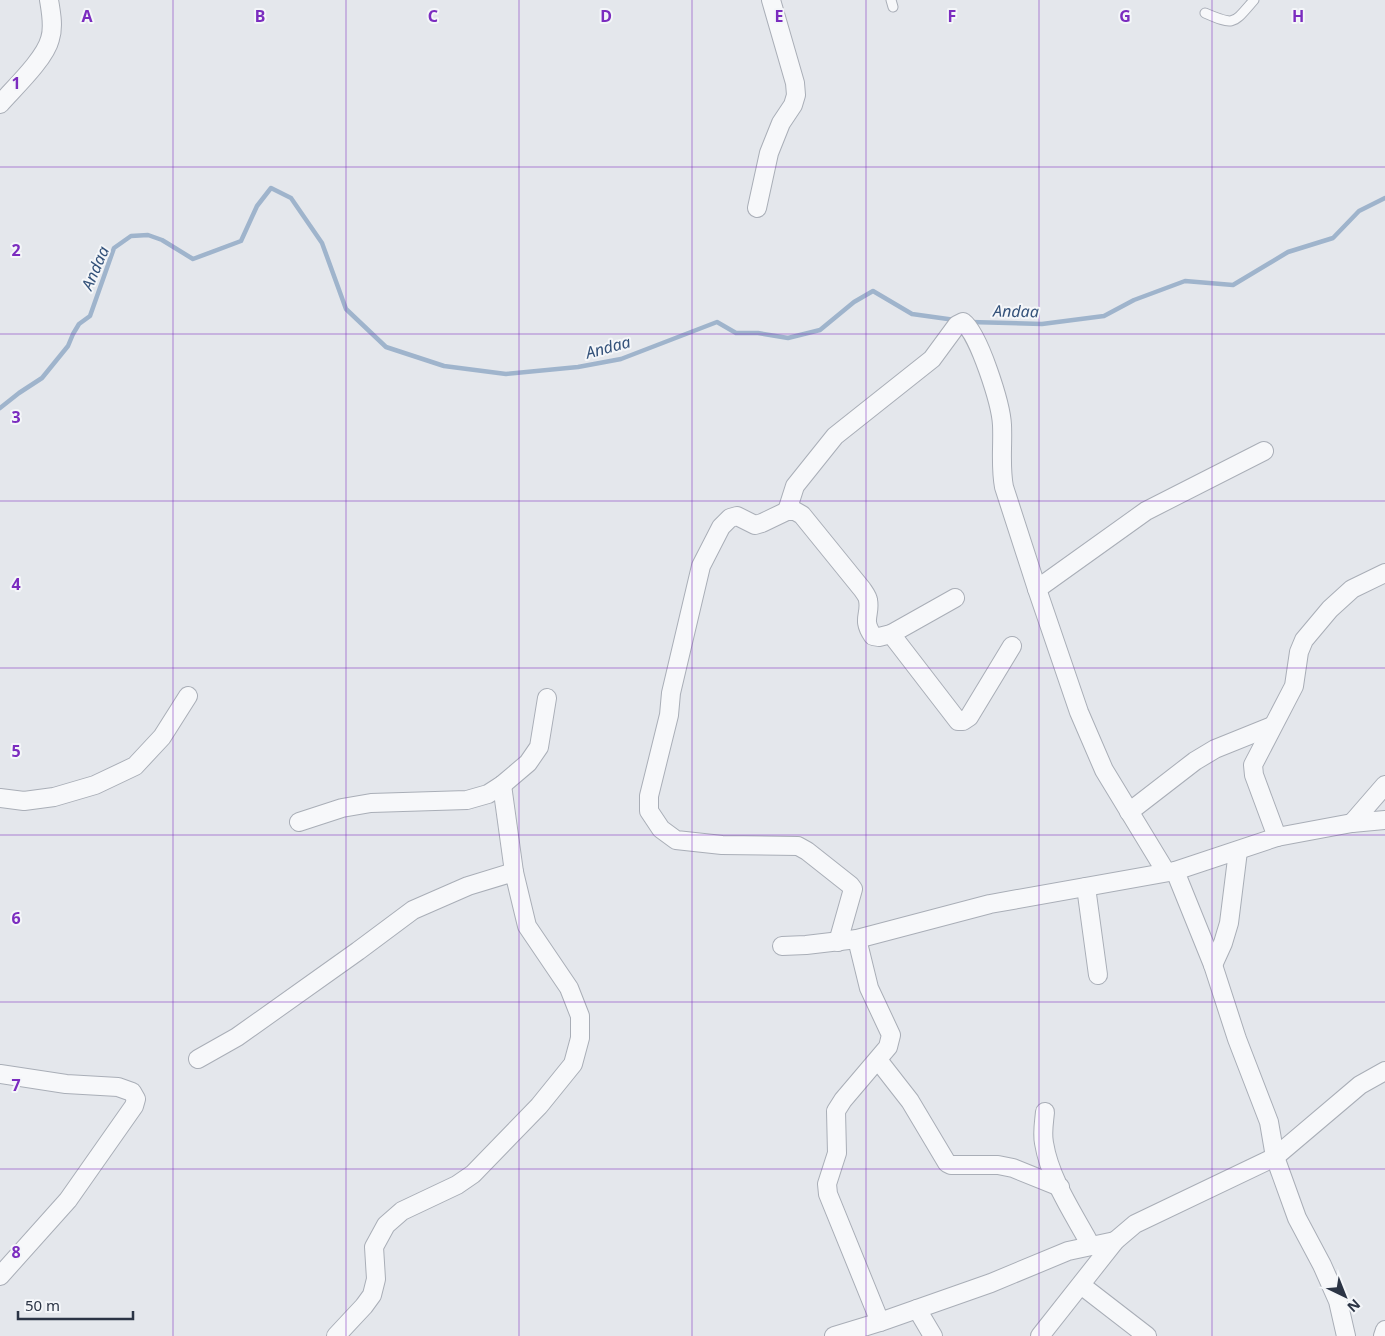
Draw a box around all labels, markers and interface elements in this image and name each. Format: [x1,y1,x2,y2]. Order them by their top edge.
text: A [81,5,93,27]
text: B [255,5,265,27]
text: C [428,5,438,27]
text: D [600,5,612,27]
text: E [775,5,784,27]
text: F [948,5,956,27]
text: G [1119,5,1131,27]
text: H [1292,5,1304,27]
text: 1 [11,72,21,94]
text: 2 [11,239,21,261]
water label: Andaa [76,243,114,294]
water label: Andaa [992,300,1039,322]
water label: Andaa [582,330,633,364]
text: 3 [11,406,21,428]
text: 4 [11,573,21,595]
text: 5 [11,740,21,762]
text: 6 [11,907,21,929]
text: 7 [11,1074,21,1096]
text: 8 [11,1241,21,1263]
north arrow [1320,1271,1370,1321]
scale bar [18,1288,132,1320]
text: 50 m [25,1295,60,1315]
text: N [1344,1295,1365,1317]

